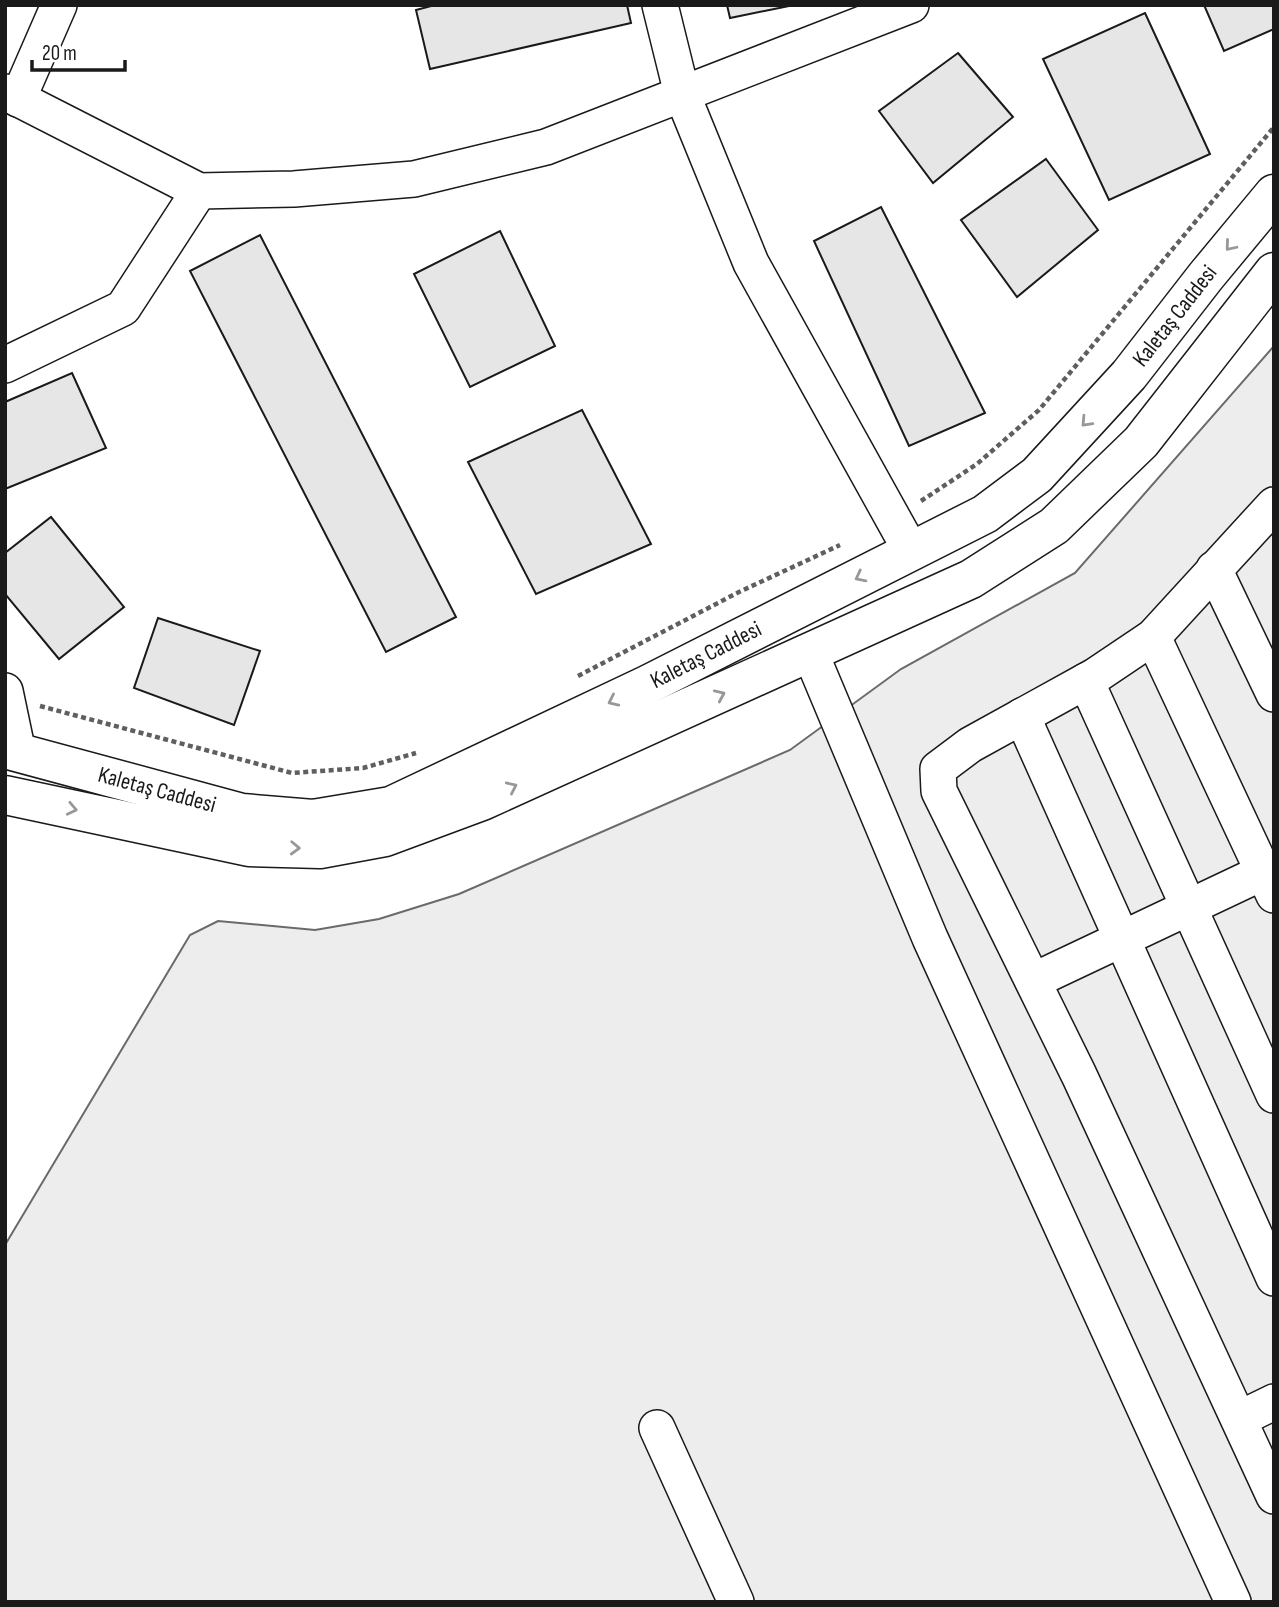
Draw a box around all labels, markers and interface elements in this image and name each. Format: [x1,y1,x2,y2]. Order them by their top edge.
scale bar [32,28,124,72]
text: 20 m [42,41,77,66]
one-way arrow [1226,238,1238,251]
street label: Kaletaş Caddesi [1127,260,1223,372]
one-way arrow [1081,414,1094,427]
one-way arrow [855,568,867,582]
street label: Kaletaş Caddesi [646,615,766,695]
one-way arrow [713,689,725,703]
one-way arrow [608,692,620,706]
street label: Kaletaş Caddesi [95,761,219,819]
one-way arrow [505,781,517,795]
one-way arrow [66,800,78,815]
one-way arrow [290,841,301,856]

